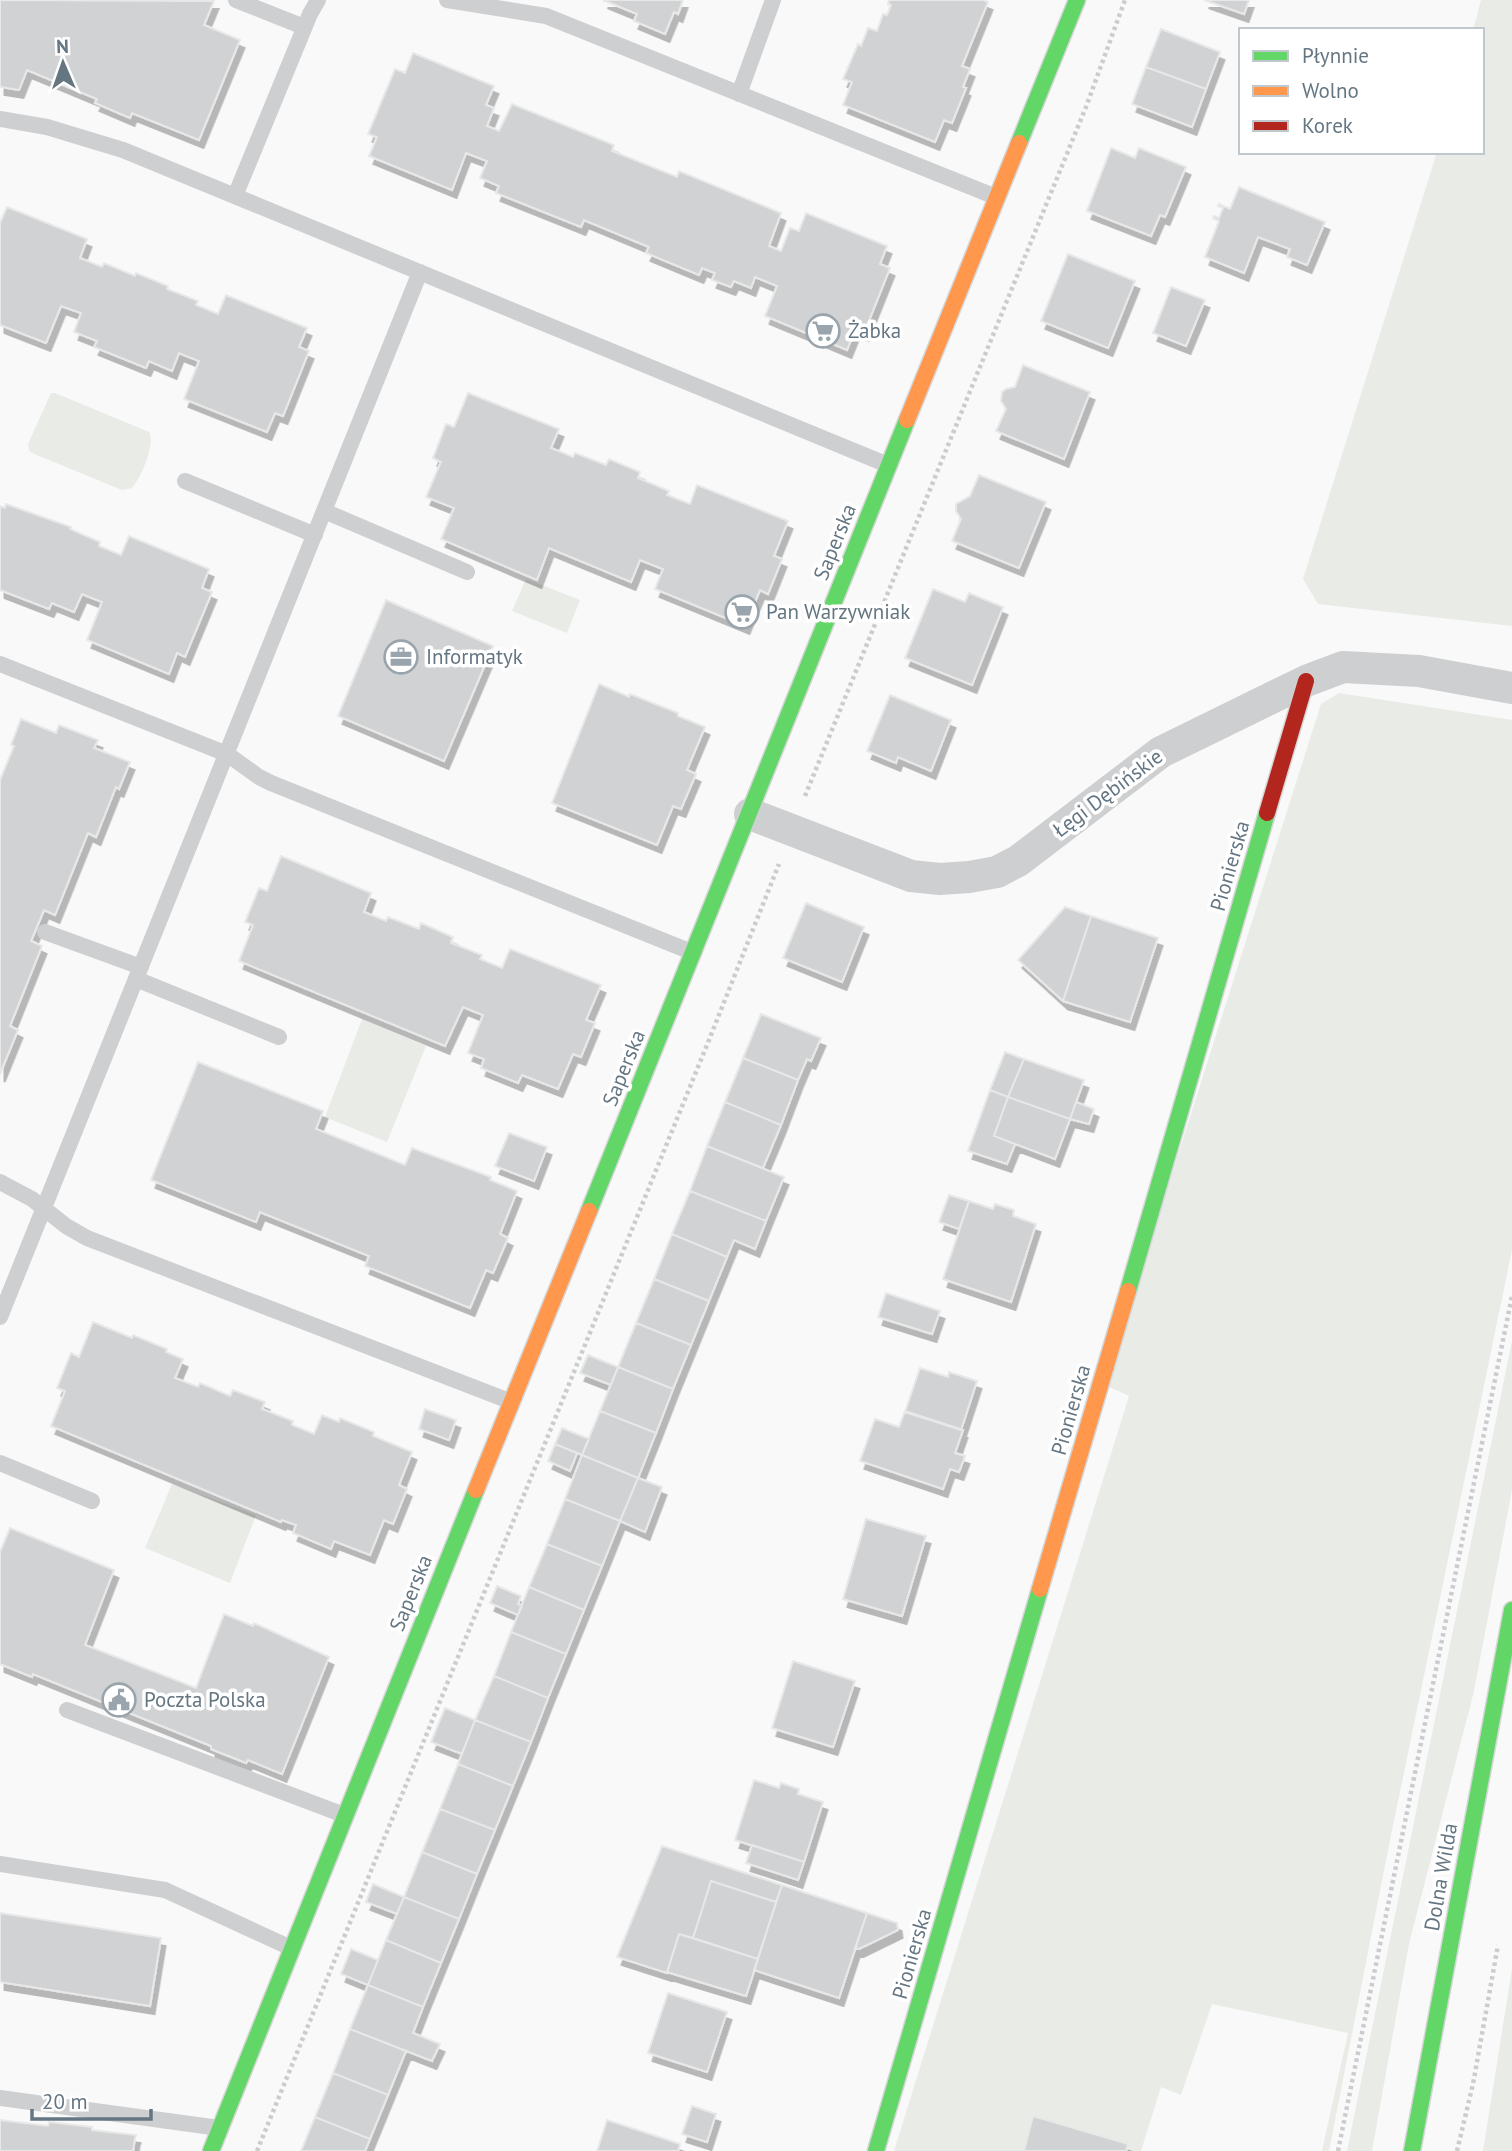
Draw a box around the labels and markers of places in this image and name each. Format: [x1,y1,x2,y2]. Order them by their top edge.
supermarket icon: Żabka [804,312,842,350]
place label: Żabka [848,317,901,344]
supermarket icon: Pan Warzywniak [723,593,761,631]
place label: Pan Warzywniak [766,598,910,625]
office icon: Informatyk [382,638,420,676]
place label: Informatyk [426,643,523,670]
public building icon: Poczta Polska [100,1681,138,1719]
place label: Poczta Polska [144,1686,266,1713]

